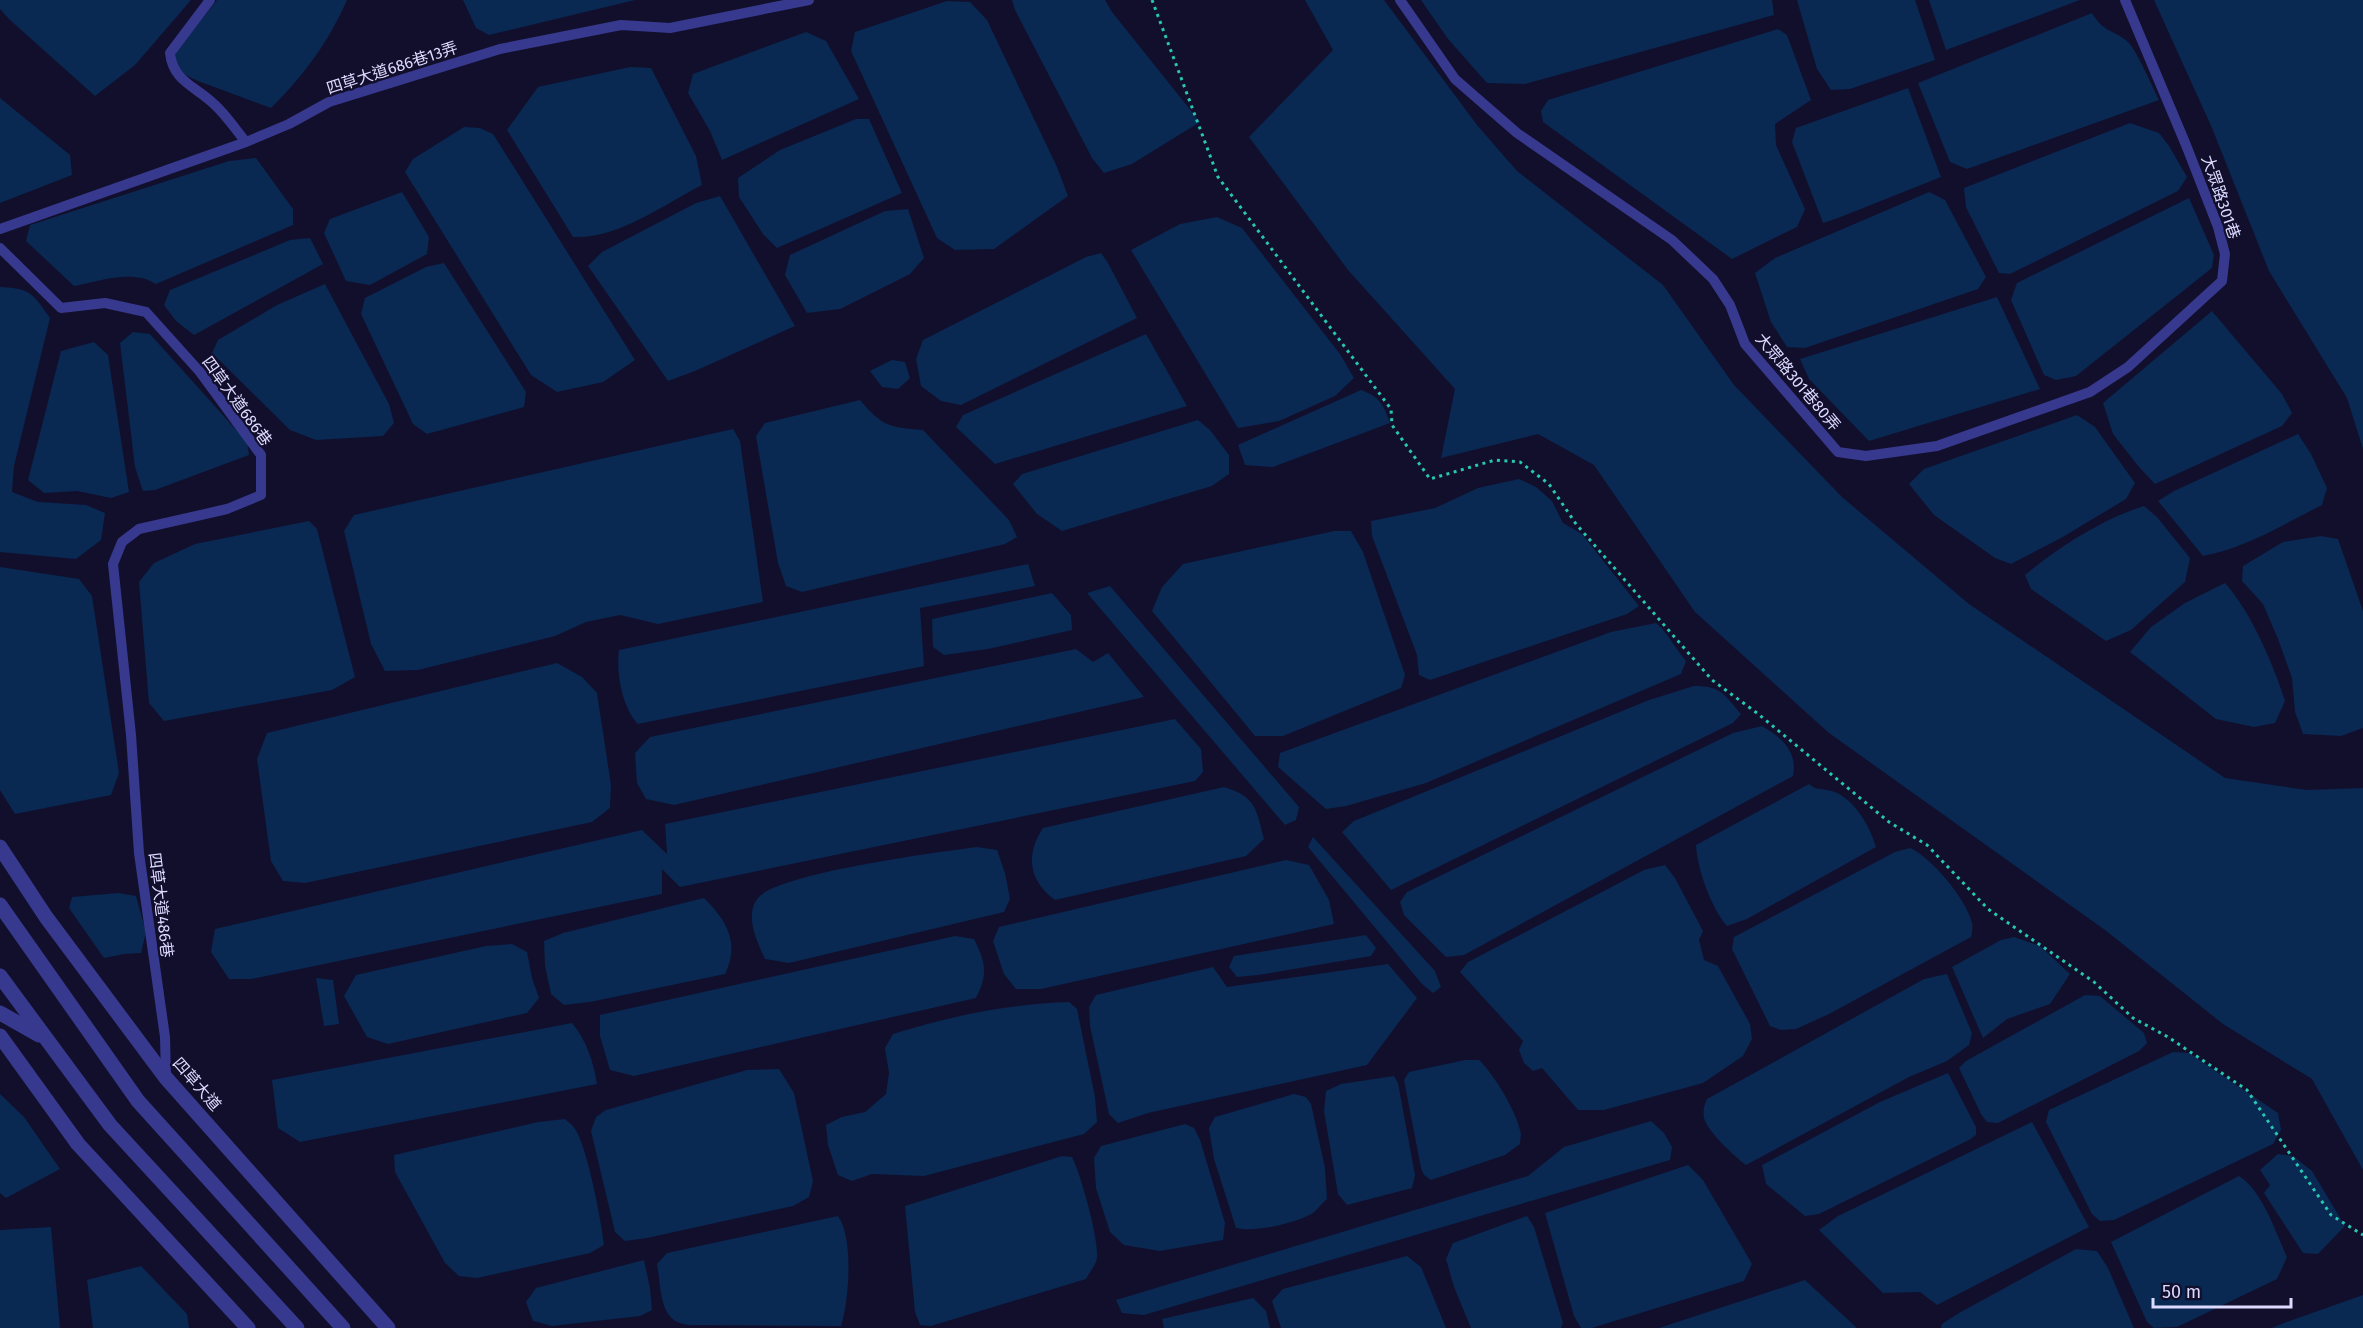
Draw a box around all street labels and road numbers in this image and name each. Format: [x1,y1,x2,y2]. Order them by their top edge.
street label: 四草大道686巷13弄 [324,38,460,98]
street label: 大眾路301巷 [2198,153,2244,241]
street label: 大眾路301巷80弄 [1752,329,1844,435]
street label: 四草大道686巷 [198,353,276,449]
street label: 四草大道486巷 [145,851,177,959]
street label: 四草大道 [169,1054,225,1114]

